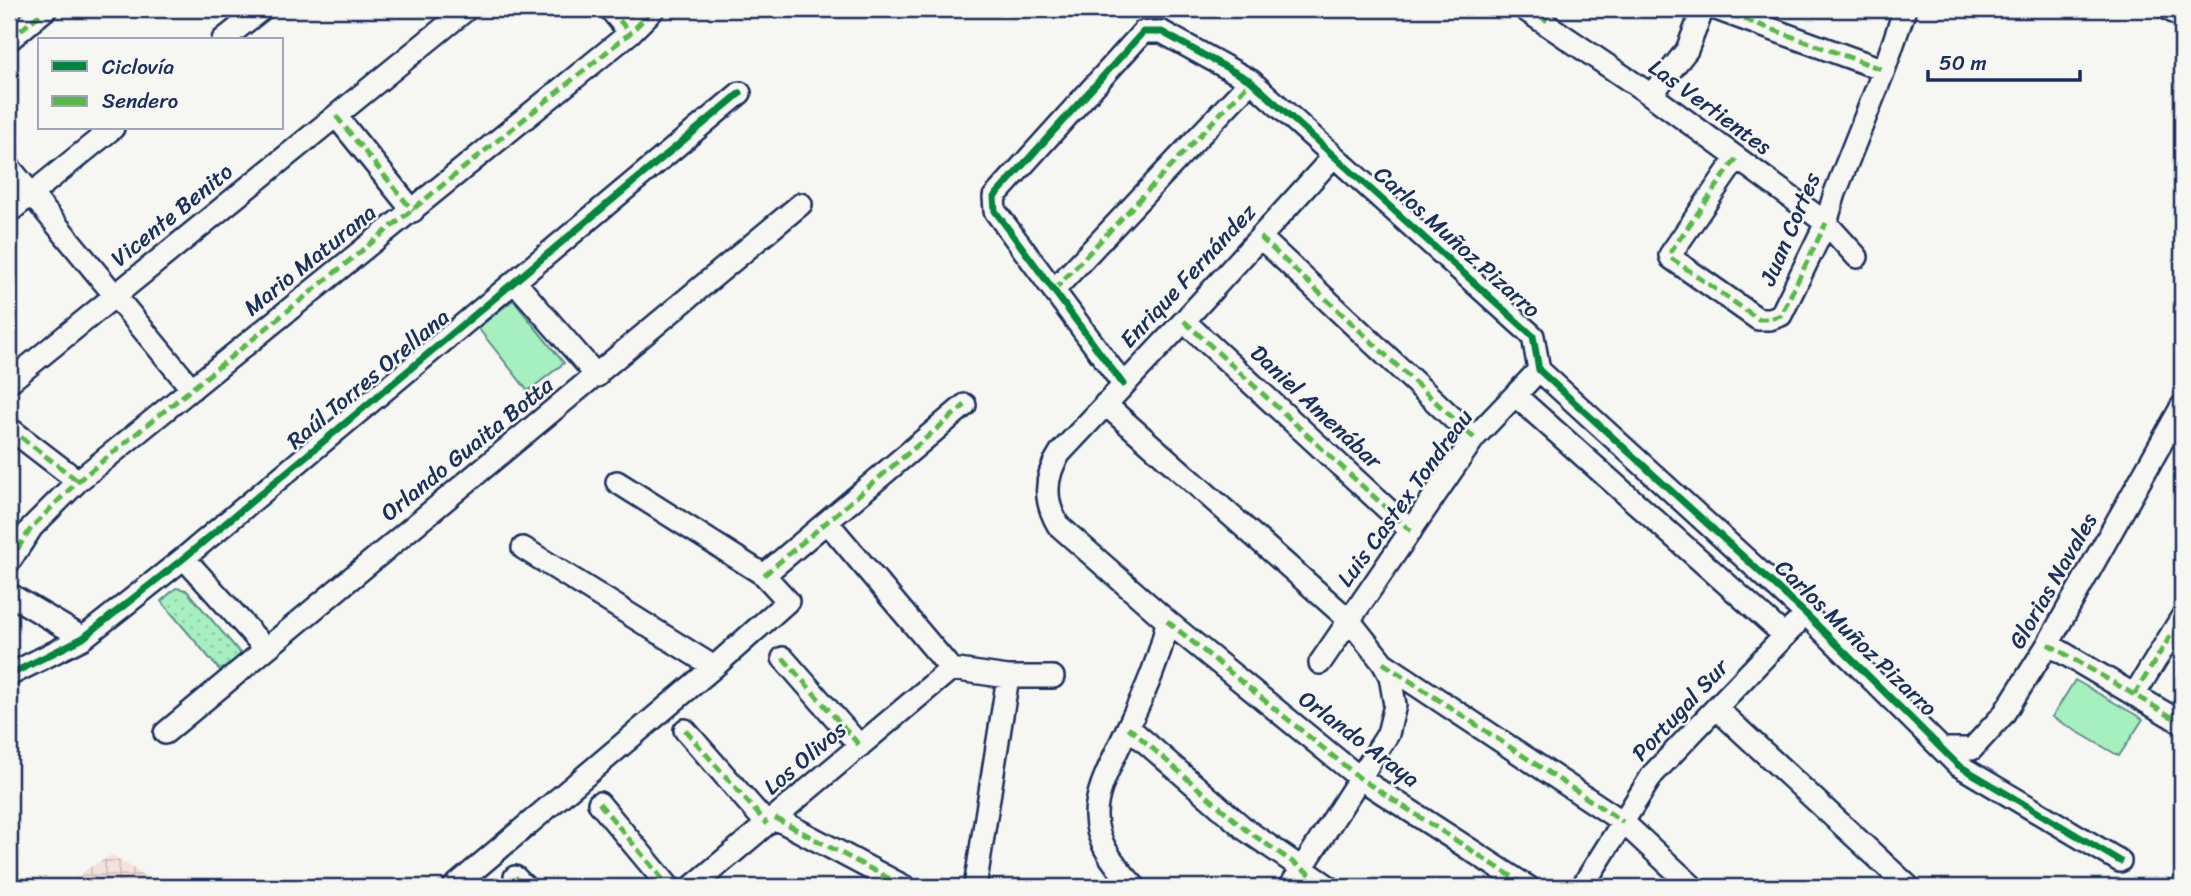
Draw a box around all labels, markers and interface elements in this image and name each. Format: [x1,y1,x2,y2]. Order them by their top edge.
legend [38,38,284,130]
scale bar [1928,38,2081,82]
text: 50 m [1939,44,1987,82]
text: Ciclovía [102,48,175,86]
street label: Las Vertientes [1639,48,1781,166]
text: Sendero [102,82,178,120]
street label: Vicente Benito [101,152,243,278]
street label: Carlos Muñoz Pizarro [1364,155,1550,329]
street label: Juan Cortes [1747,165,1832,293]
street label: Mario Maturana [234,193,386,327]
street label: Enrique Fernández [1109,193,1267,358]
street label: Raúl Torres Orellana [277,298,459,460]
street label: Daniel Amenábar [1240,334,1393,481]
street label: Orlando Guaita Botta [371,366,563,532]
street label: Luis Castex Tondreau [1326,399,1484,596]
street label: Glorias Navales [1997,504,2109,657]
street label: Carlos Muñoz Pizarro [1765,549,1947,727]
street label: Portugal Sur [1621,648,1740,771]
street label: Orlando Araya [1289,679,1429,799]
street label: Los Olivos [754,710,857,806]

